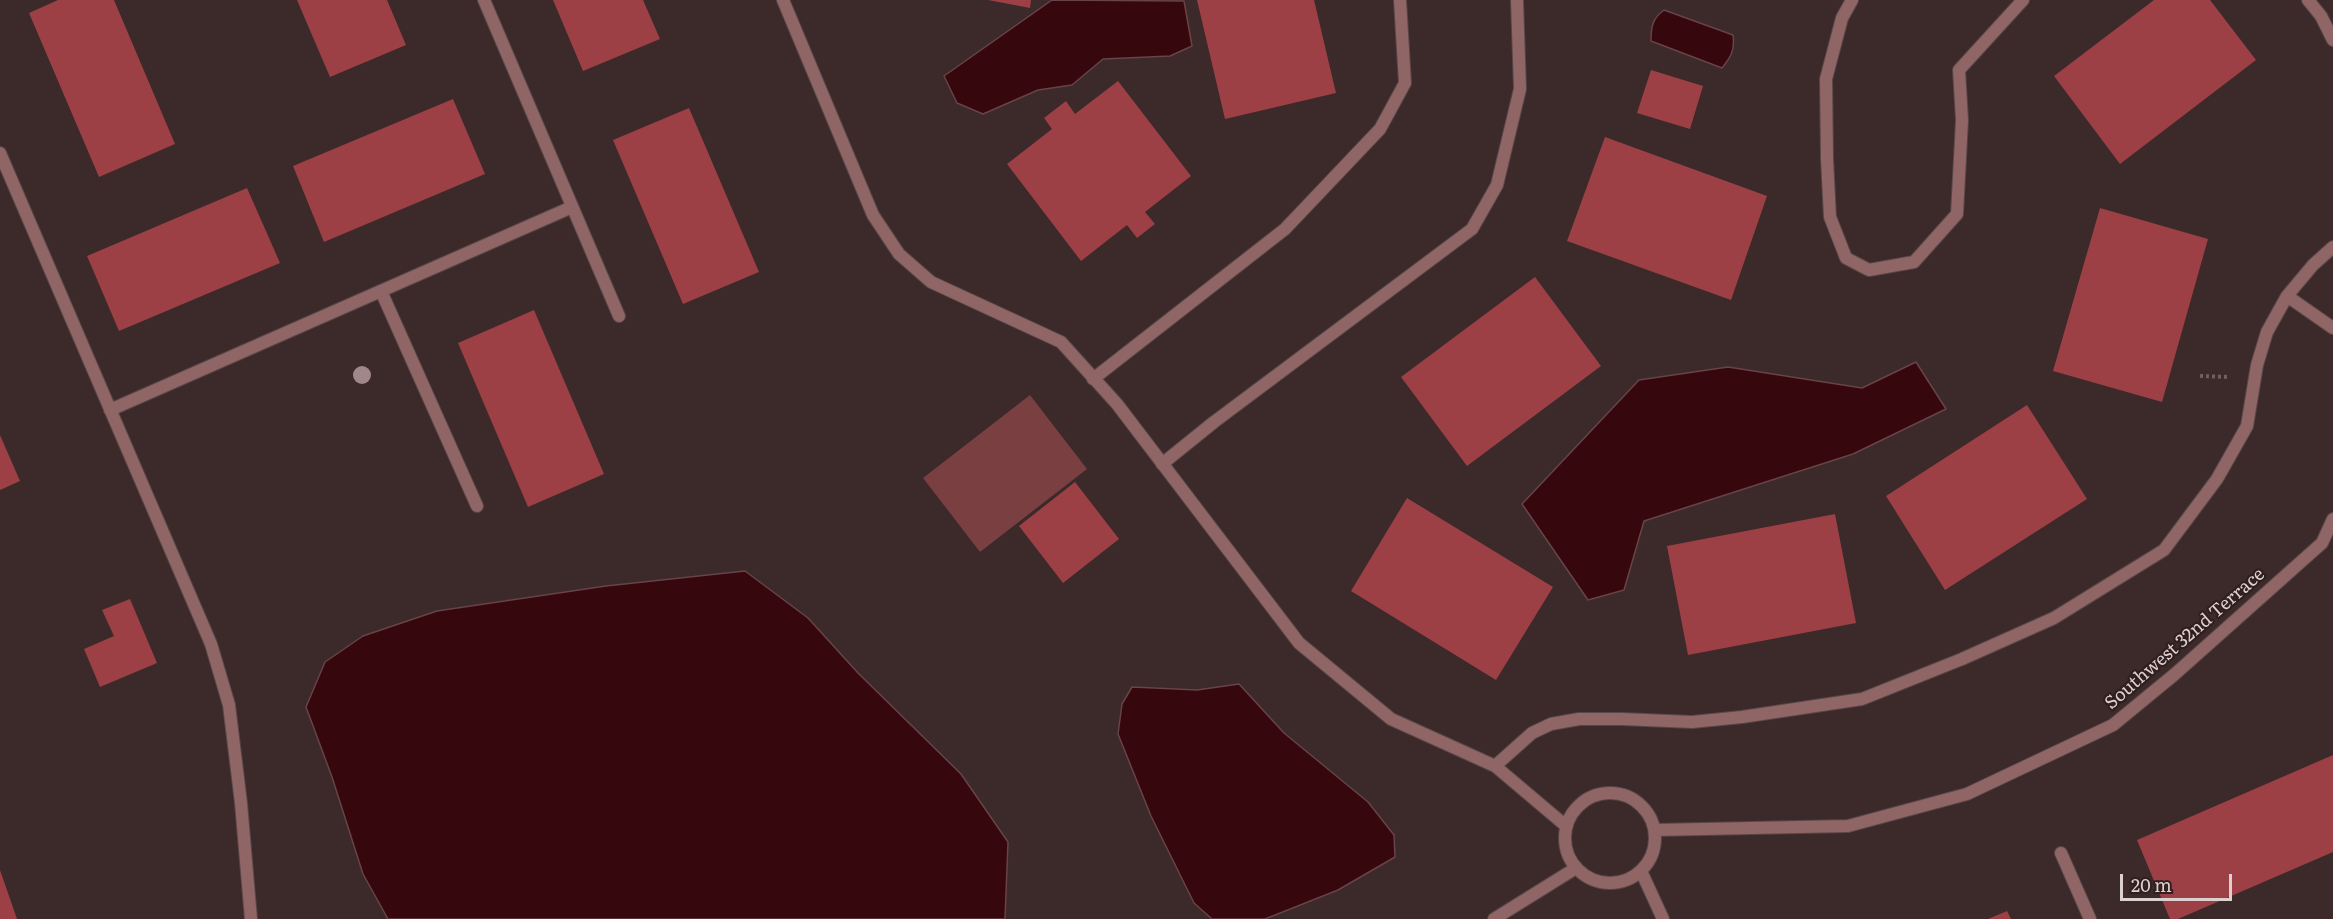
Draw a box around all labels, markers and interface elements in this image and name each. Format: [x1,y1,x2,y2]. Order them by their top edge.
street label: Southwest 32nd Terrace [2101,564,2269,714]
scale bar [2123,862,2236,900]
text: 20 m [2131,871,2172,898]

